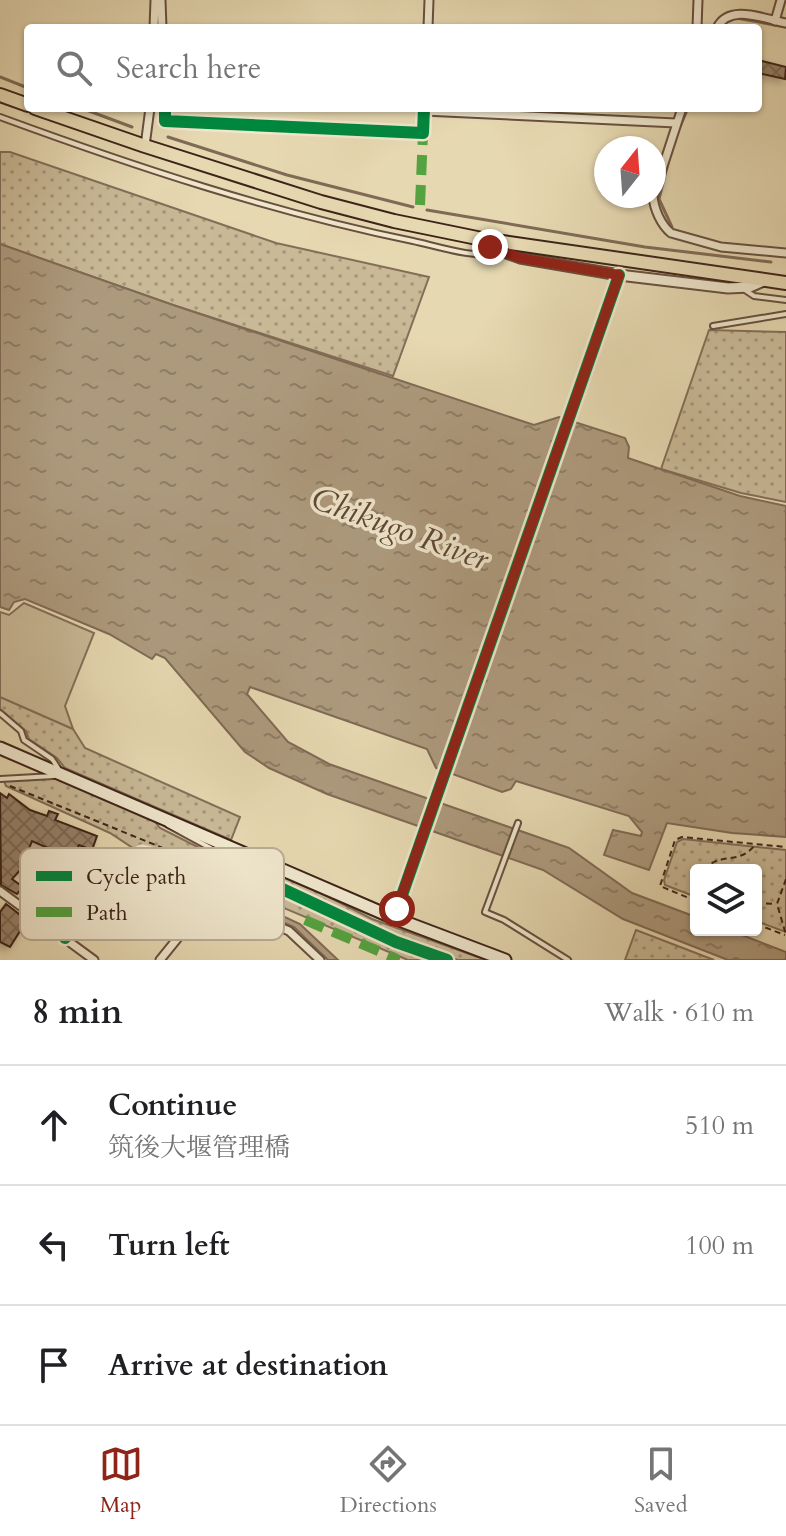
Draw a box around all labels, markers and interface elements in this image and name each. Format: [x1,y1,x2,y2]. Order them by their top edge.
search box [24,24,762,112]
icon: search [52,46,96,90]
text: Search here [116,48,261,89]
north arrow [594,136,666,208]
route end [472,229,508,265]
water label: Chikugo River [305,477,496,582]
legend [20,848,284,940]
text: Cycle path [86,862,186,892]
map controls [690,864,762,936]
button: layers [690,864,762,936]
route start [379,891,415,927]
text: Path [86,898,128,928]
text: 8 min [32,989,123,1035]
text: Walk · 610 m [604,995,754,1030]
text: Continue [108,1085,237,1126]
icon: ahead [32,1103,76,1147]
text: 510 m [685,1108,754,1143]
text: 筑後大堰管理橋 [108,1130,290,1165]
icon: left [32,1223,76,1267]
text: Turn left [108,1225,230,1266]
text: 100 m [685,1228,754,1263]
icon: arrive [32,1343,76,1387]
text: Arrive at destination [108,1345,388,1386]
tab: Map [99,1442,143,1520]
tab: Directions [340,1442,437,1520]
tab: Saved [634,1442,687,1520]

